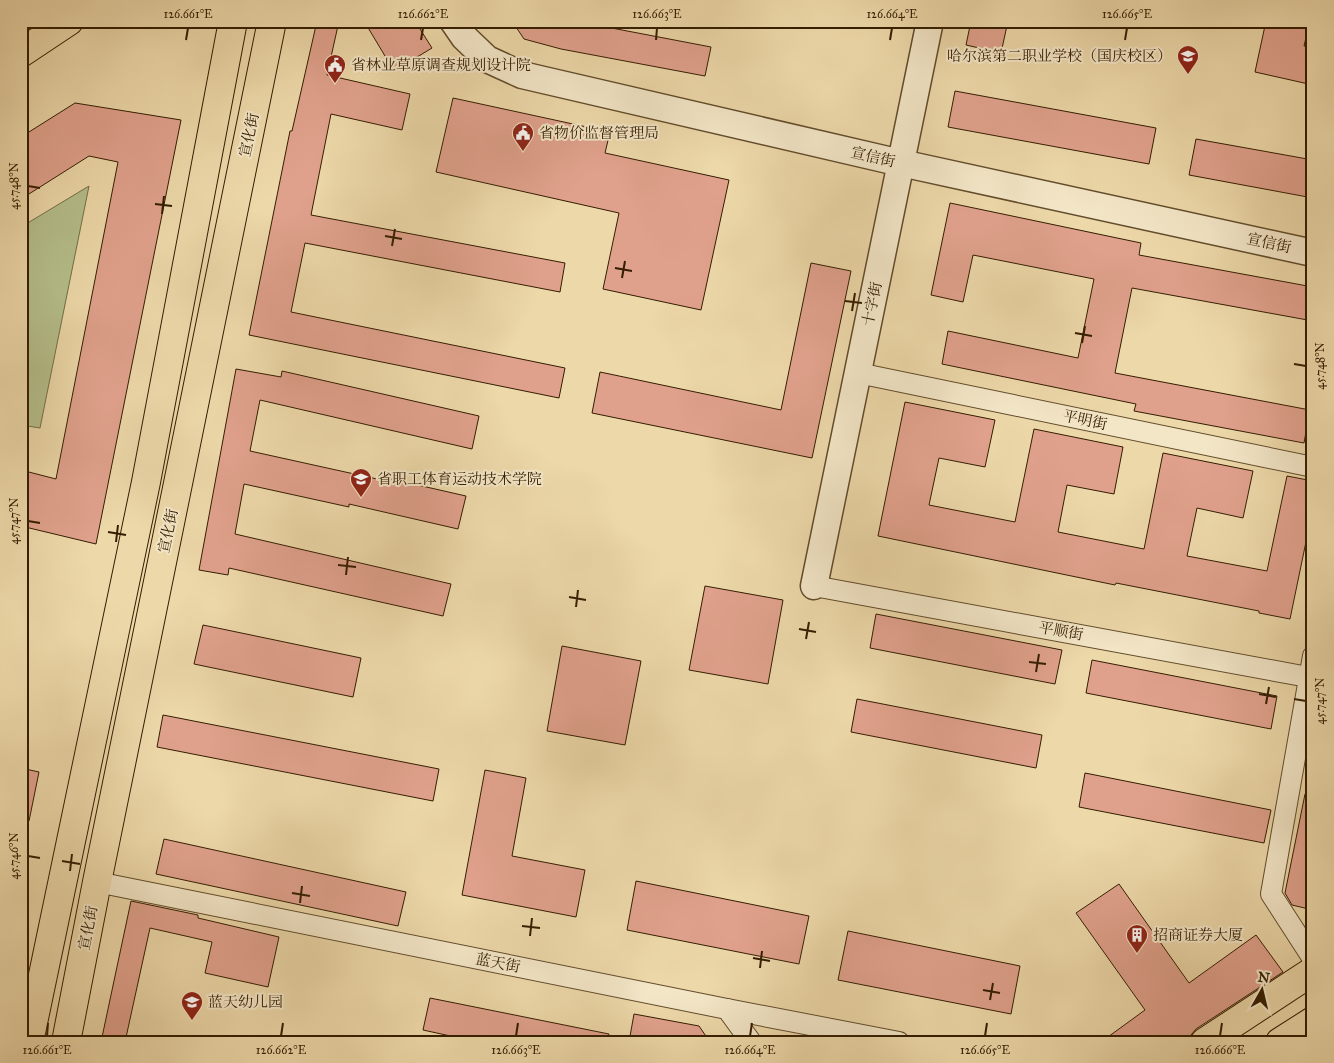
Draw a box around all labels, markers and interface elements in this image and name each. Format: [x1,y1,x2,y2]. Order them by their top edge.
text: 126.661°E [163,7,213,21]
text: 126.662°E [398,7,449,21]
text: 126.663°E [632,7,682,21]
text: 126.664°E [866,7,918,21]
text: 126.665°E [1102,7,1152,21]
school or university icon: 哈尔滨第二职业学校（国庆校区） [1176,44,1200,75]
place label: 哈尔滨第二职业学校（国庆校区） [947,47,1172,65]
public building icon: 省林业草原调查规划设计院 [323,53,347,84]
place label: 省林业草原调查规划设计院 [351,56,531,74]
street label: 宣化街 [236,111,262,159]
public building icon: 省物价监督管理局 [511,121,535,152]
place label: 省物价监督管理局 [539,124,659,142]
street label: 宣信街 [849,143,897,171]
text: 45.748°N [7,162,21,210]
street label: 宣信街 [1245,230,1293,256]
street label: 十字街 [859,280,885,328]
text: 45.748°N [1313,342,1327,390]
street label: 平明街 [1061,407,1109,433]
school or university icon: 省职工体育运动技术学院 [349,467,373,498]
place label: 省职工体育运动技术学院 [377,470,542,488]
text: 45.747°N [7,498,21,544]
street label: 宣化街 [155,507,181,555]
street label: 平顺街 [1037,618,1085,644]
text: 45.747°N [1313,678,1327,724]
text: 45.746°N [7,832,21,880]
street label: 宣化街 [75,904,101,952]
building icon: 招商证券大厦 [1125,923,1149,954]
place label: 招商证券大厦 [1153,926,1243,944]
street label: 蓝天街 [474,950,522,976]
north arrow [1236,966,1286,1016]
text: N [1257,968,1271,987]
school or university icon: 蓝天幼儿园 [180,990,204,1021]
place label: 蓝天幼儿园 [208,993,283,1011]
text: 126.661°E [22,1043,72,1057]
text: 126.662°E [256,1043,307,1057]
text: 126.663°E [491,1043,541,1057]
text: 126.664°E [724,1043,776,1057]
text: 126.665°E [960,1043,1010,1057]
text: 126.666°E [1195,1043,1246,1057]

